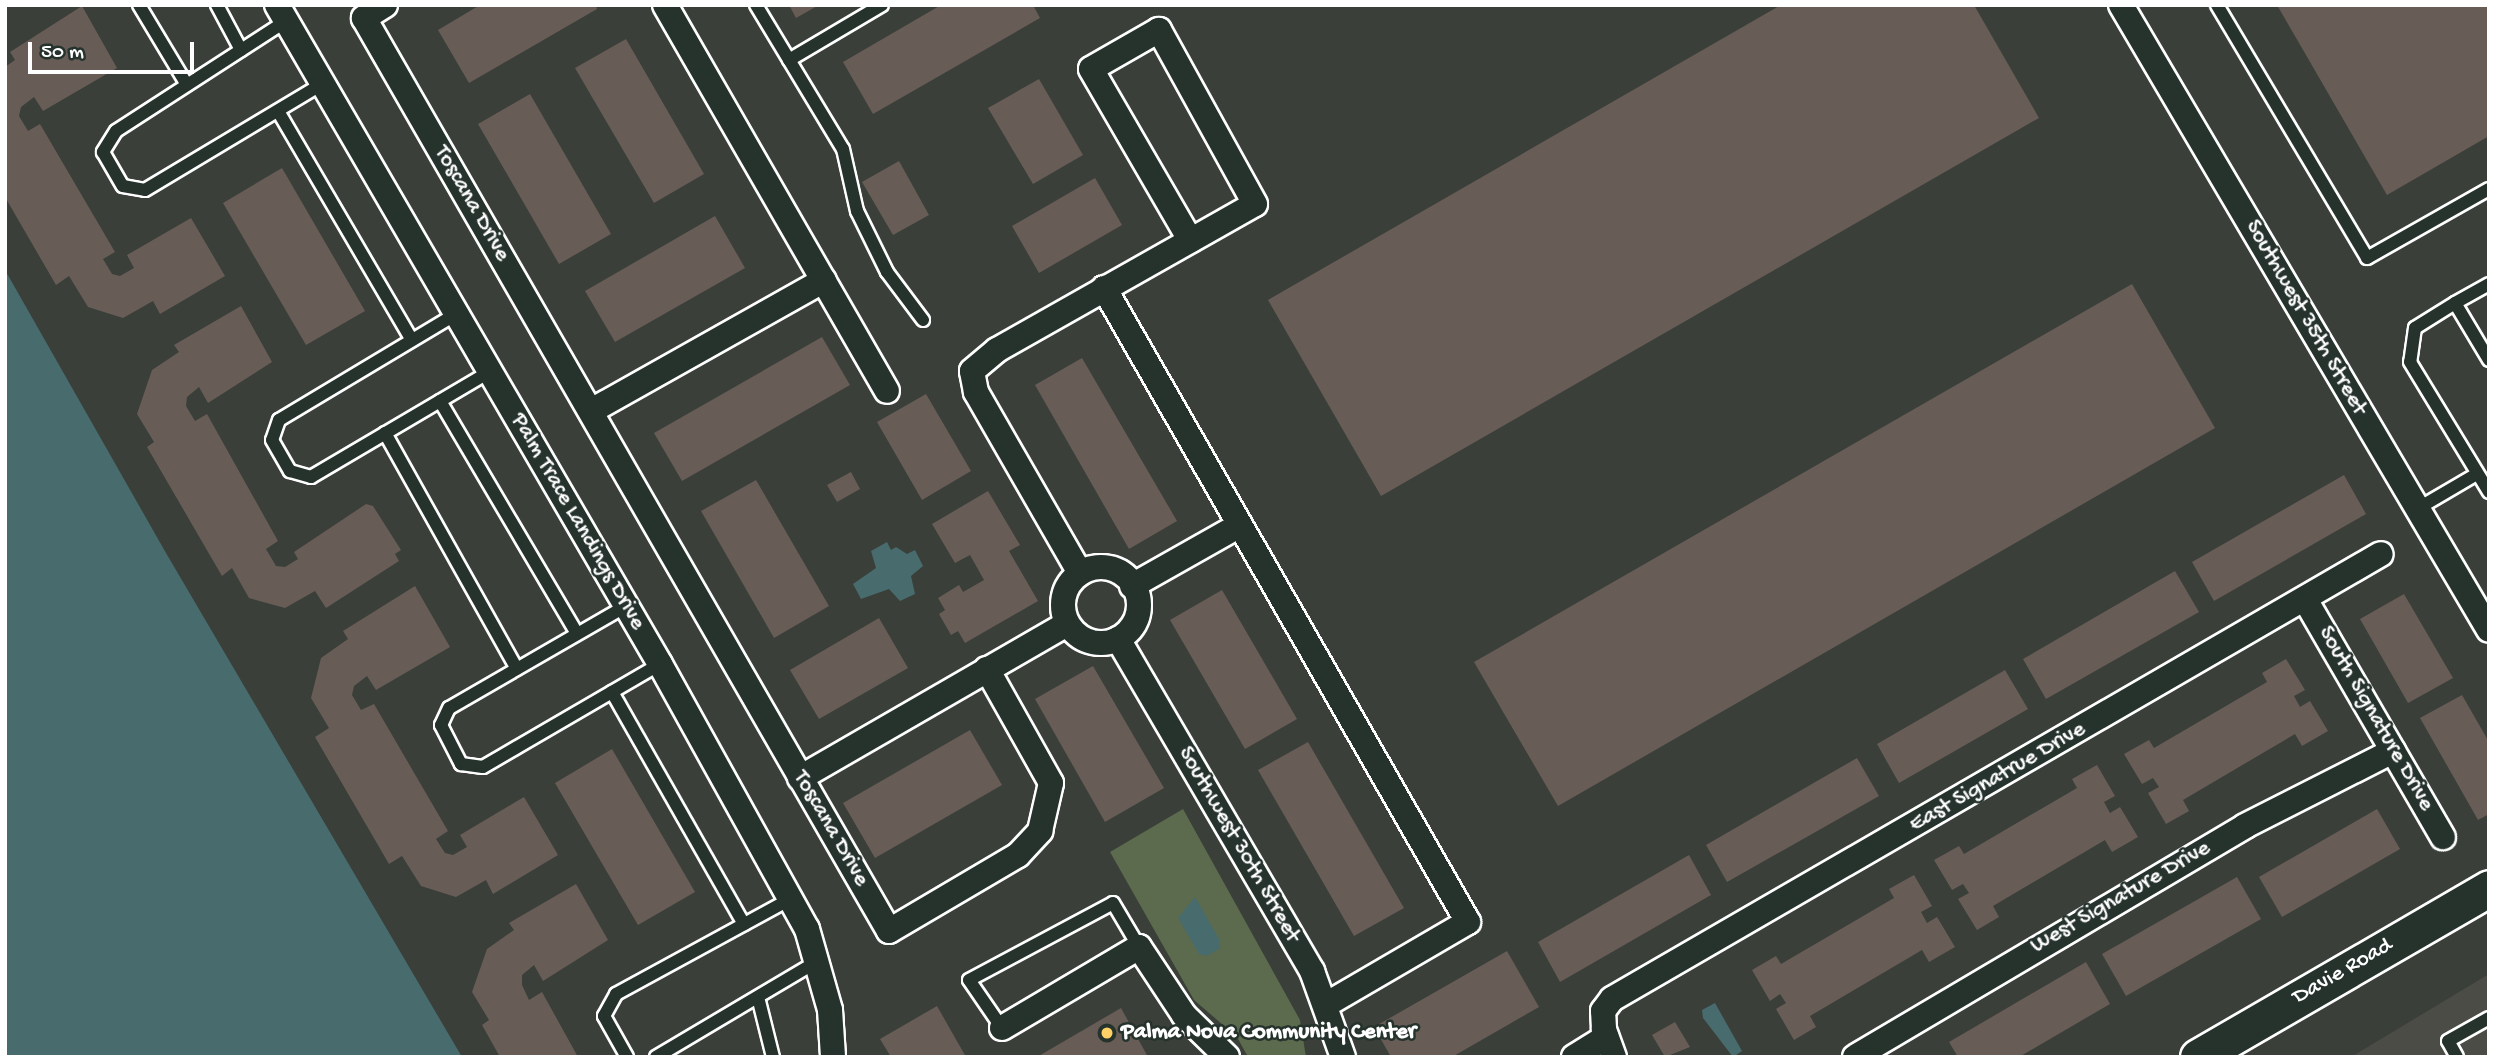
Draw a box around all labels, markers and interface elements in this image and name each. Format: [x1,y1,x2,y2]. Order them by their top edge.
scale bar [32,28,198,72]
text: 50 m [41,41,84,66]
street label: Toscana Drive [427,141,515,267]
street label: Southwest 35th Street [2238,216,2372,420]
street label: Palm Trace Landings Drive [504,409,650,635]
street label: South Signature Drive [2311,622,2439,816]
street label: East Signatrue Drive [1905,716,2091,840]
street label: Southwest 30th Street [1171,742,1305,948]
street label: Toscana Drive [786,766,874,892]
street label: West Signature Drive [2026,835,2216,961]
street label: Davie Road [2288,932,2398,1012]
place label: Palma Nova Community Center [1121,1019,1416,1047]
marker: Palma Nova Community Center [1099,1025,1115,1041]

